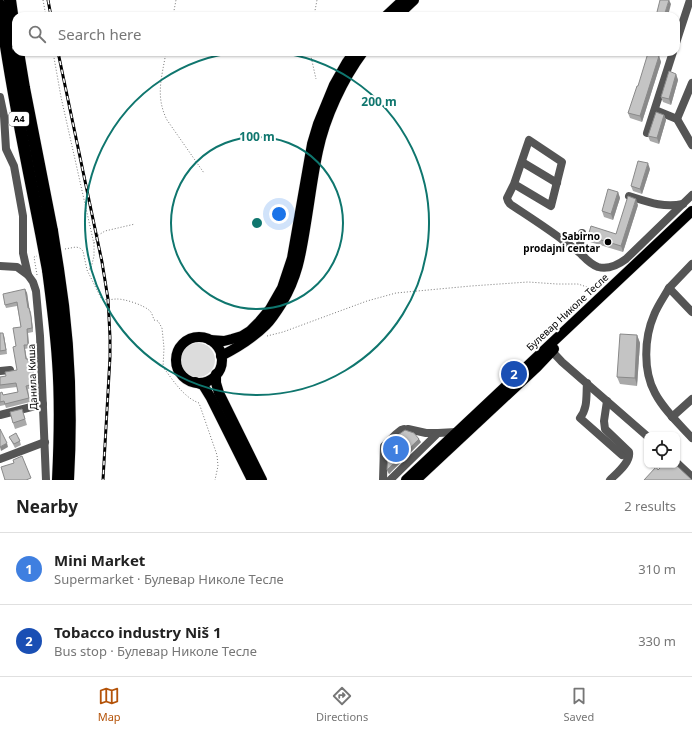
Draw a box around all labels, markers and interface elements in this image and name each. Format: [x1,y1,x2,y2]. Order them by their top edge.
search box [12,12,680,56]
icon: search [26,23,48,45]
text: Search here [58,24,141,44]
text: 200 m [361,93,397,110]
road number: A4 [9,112,29,126]
text: 100 m [239,128,275,145]
your location [269,204,289,224]
centre of rings [250,216,264,230]
place label: Sabirno prodajni centar [523,229,601,255]
marker: Sabirno prodajni centar [603,237,613,247]
street label: Булевар Николе Тесле [523,270,611,354]
street label: Данила Киша [24,344,40,410]
pin: 2 [501,359,527,389]
map controls [644,432,680,468]
button: locate [644,432,680,468]
pin: 1 [383,434,409,464]
text: Nearby [16,495,78,518]
text: 2 results [624,497,676,515]
text: Mini Market [54,550,145,570]
text: 1 [25,560,33,578]
text: 310 m [638,560,676,578]
text: Supermarket · Булевар Николе Тесле [54,570,284,588]
text: Tobacco industry Niš 1 [54,622,222,642]
text: 2 [25,632,33,650]
text: 330 m [638,632,676,650]
text: Bus stop · Булевар Николе Тесле [54,642,257,660]
tab: Map [98,685,121,724]
tab: Directions [316,685,368,724]
tab: Saved [564,685,594,724]

